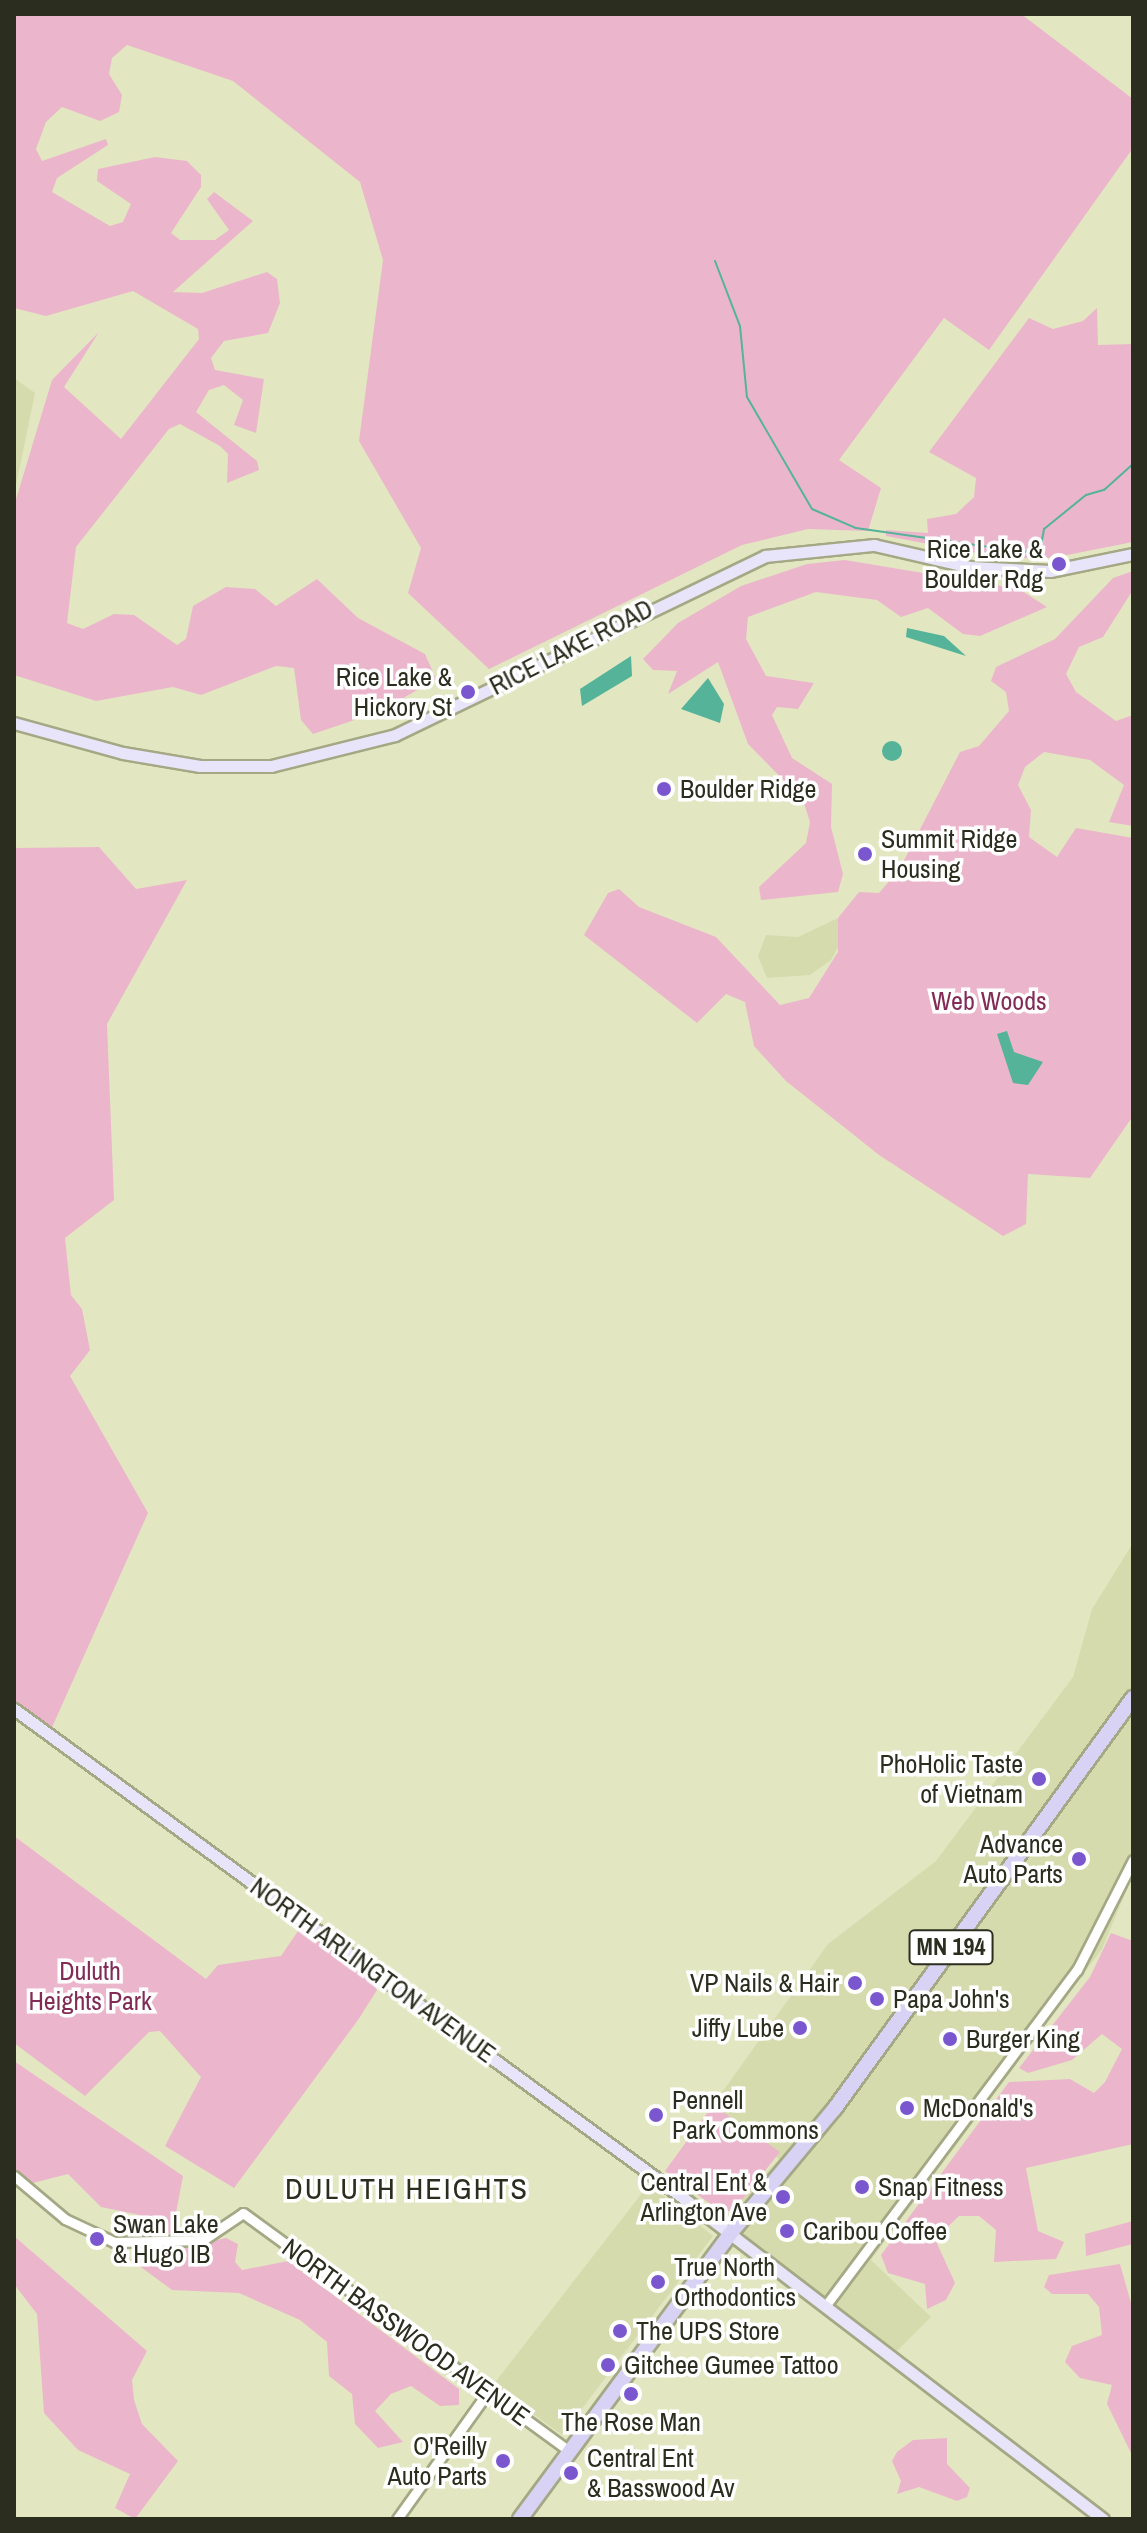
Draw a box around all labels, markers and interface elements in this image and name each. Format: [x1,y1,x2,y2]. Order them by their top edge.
place label: Rice Lake & Boulder Rdg [924,533,1043,594]
marker: Rice Lake & Boulder Rdg [1050,555,1068,573]
street label: RICE LAKE ROAD [484,592,658,702]
place label: Rice Lake & Hickory St [336,661,452,722]
marker: Rice Lake & Hickory St [459,683,477,701]
place label: Boulder Ridge [680,773,816,805]
marker: Boulder Ridge [655,780,673,798]
place label: Summit Ridge Housing [881,823,1017,884]
marker: Summit Ridge Housing [856,845,874,863]
park label: Web Woods [931,985,1047,1017]
place label: PhoHolic Taste of Vietnam [879,1748,1023,1810]
marker: PhoHolic Taste of Vietnam [1030,1770,1048,1788]
place label: Advance Auto Parts [963,1828,1063,1890]
marker: Advance Auto Parts [1070,1850,1088,1868]
street label: NORTH ARLINGTON AVENUE [244,1870,502,2070]
road number: MN 194 [907,1927,995,1967]
park label: Duluth Heights Park [28,1955,152,2016]
place label: VP Nails & Hair [690,1967,839,1999]
marker: VP Nails & Hair [846,1974,864,1992]
place label: Papa John's [893,1983,1010,2015]
marker: Papa John's [868,1990,886,2008]
place label: Jiffy Lube [692,2012,784,2044]
marker: Jiffy Lube [791,2019,809,2037]
place label: Burger King [966,2023,1080,2055]
marker: Burger King [941,2030,959,2048]
place label: Pennell Park Commons [672,2084,819,2146]
place label: McDonald's [923,2092,1034,2124]
marker: McDonald's [898,2099,916,2117]
marker: Pennell Park Commons [647,2106,665,2124]
place label: Central Ent & Arlington Ave [639,2166,767,2228]
district label: DULUTH HEIGHTS [285,2170,529,2206]
place label: Snap Fitness [878,2171,1004,2203]
marker: Snap Fitness [853,2178,871,2196]
marker: Central Ent & Arlington Ave [774,2188,792,2206]
place label: Swan Lake & Hugo IB [113,2208,218,2270]
place label: Caribou Coffee [803,2215,947,2247]
marker: Caribou Coffee [778,2222,796,2240]
marker: Swan Lake & Hugo IB [88,2230,106,2248]
street label: NORTH BASSWOOD AVENUE [276,2232,536,2432]
place label: True North Orthodontics [674,2251,796,2312]
marker: True North Orthodontics [649,2273,667,2291]
place label: The UPS Store [636,2315,779,2347]
marker: The UPS Store [611,2322,629,2340]
place label: Gitchee Gumee Tattoo [624,2349,839,2381]
marker: Gitchee Gumee Tattoo [599,2356,617,2374]
marker: The Rose Man [622,2385,640,2403]
place label: The Rose Man [561,2406,701,2438]
place label: O'Reilly Auto Parts [387,2430,487,2492]
place label: Central Ent & Basswood Av [587,2442,736,2504]
marker: O'Reilly Auto Parts [494,2452,512,2470]
marker: Central Ent & Basswood Av [562,2464,580,2482]

